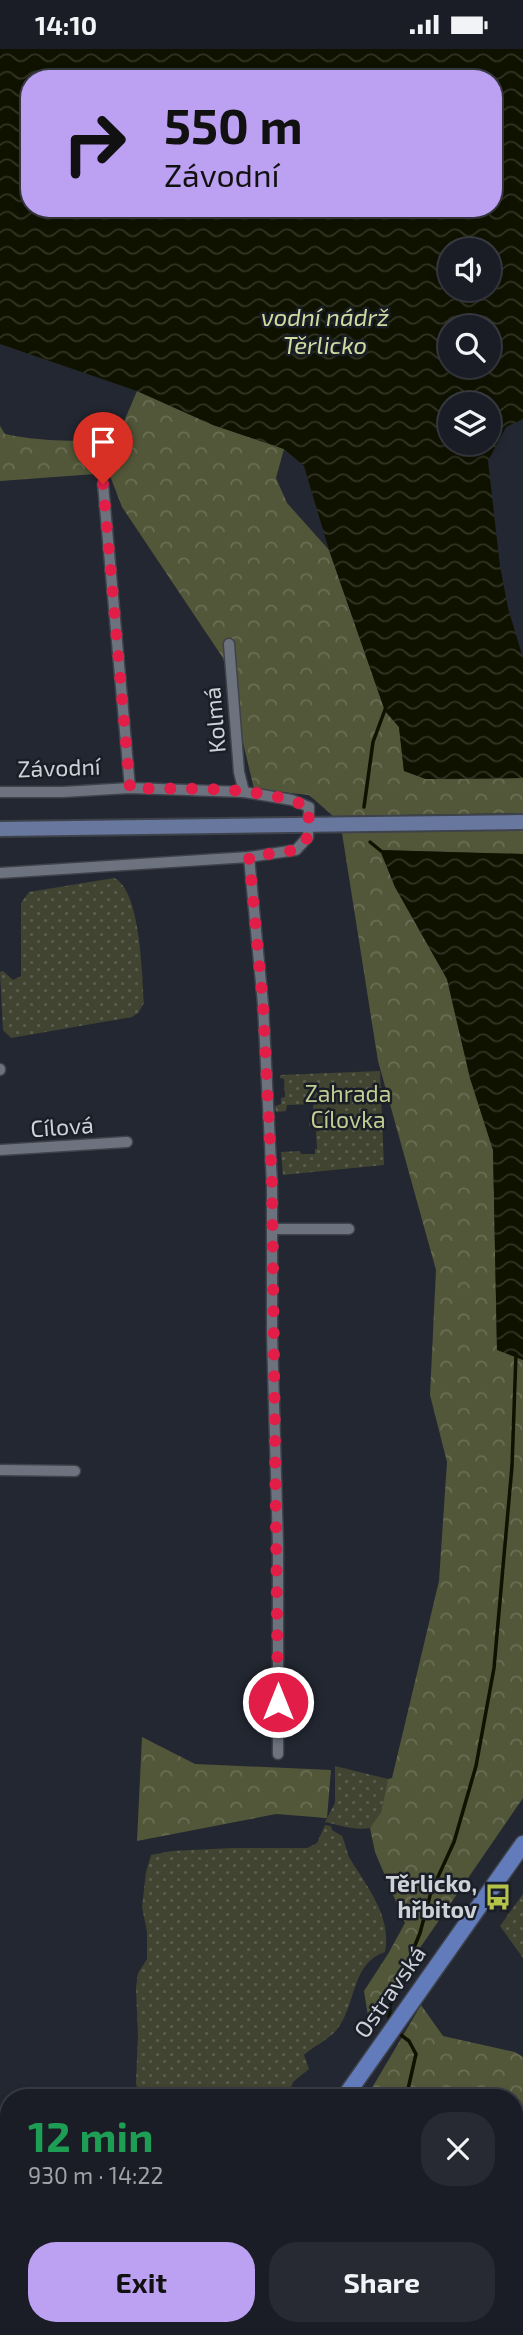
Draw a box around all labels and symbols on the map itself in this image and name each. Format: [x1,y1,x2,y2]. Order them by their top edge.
water label: vodní nádrž Těrlicko [261,302,389,359]
pin [73,412,133,484]
street label: Kolmá [197,686,231,754]
street label: Závodní [17,752,102,782]
park label: Zahrada Cílovka [305,1079,391,1133]
street label: Cílová [29,1110,94,1142]
position arrow [241,1665,315,1739]
place label: Těrlicko, hřbitov [385,1869,477,1923]
bus stop icon: Těrlicko, hřbitov [483,1882,513,1912]
street label: Ostravská [347,1940,431,2043]

